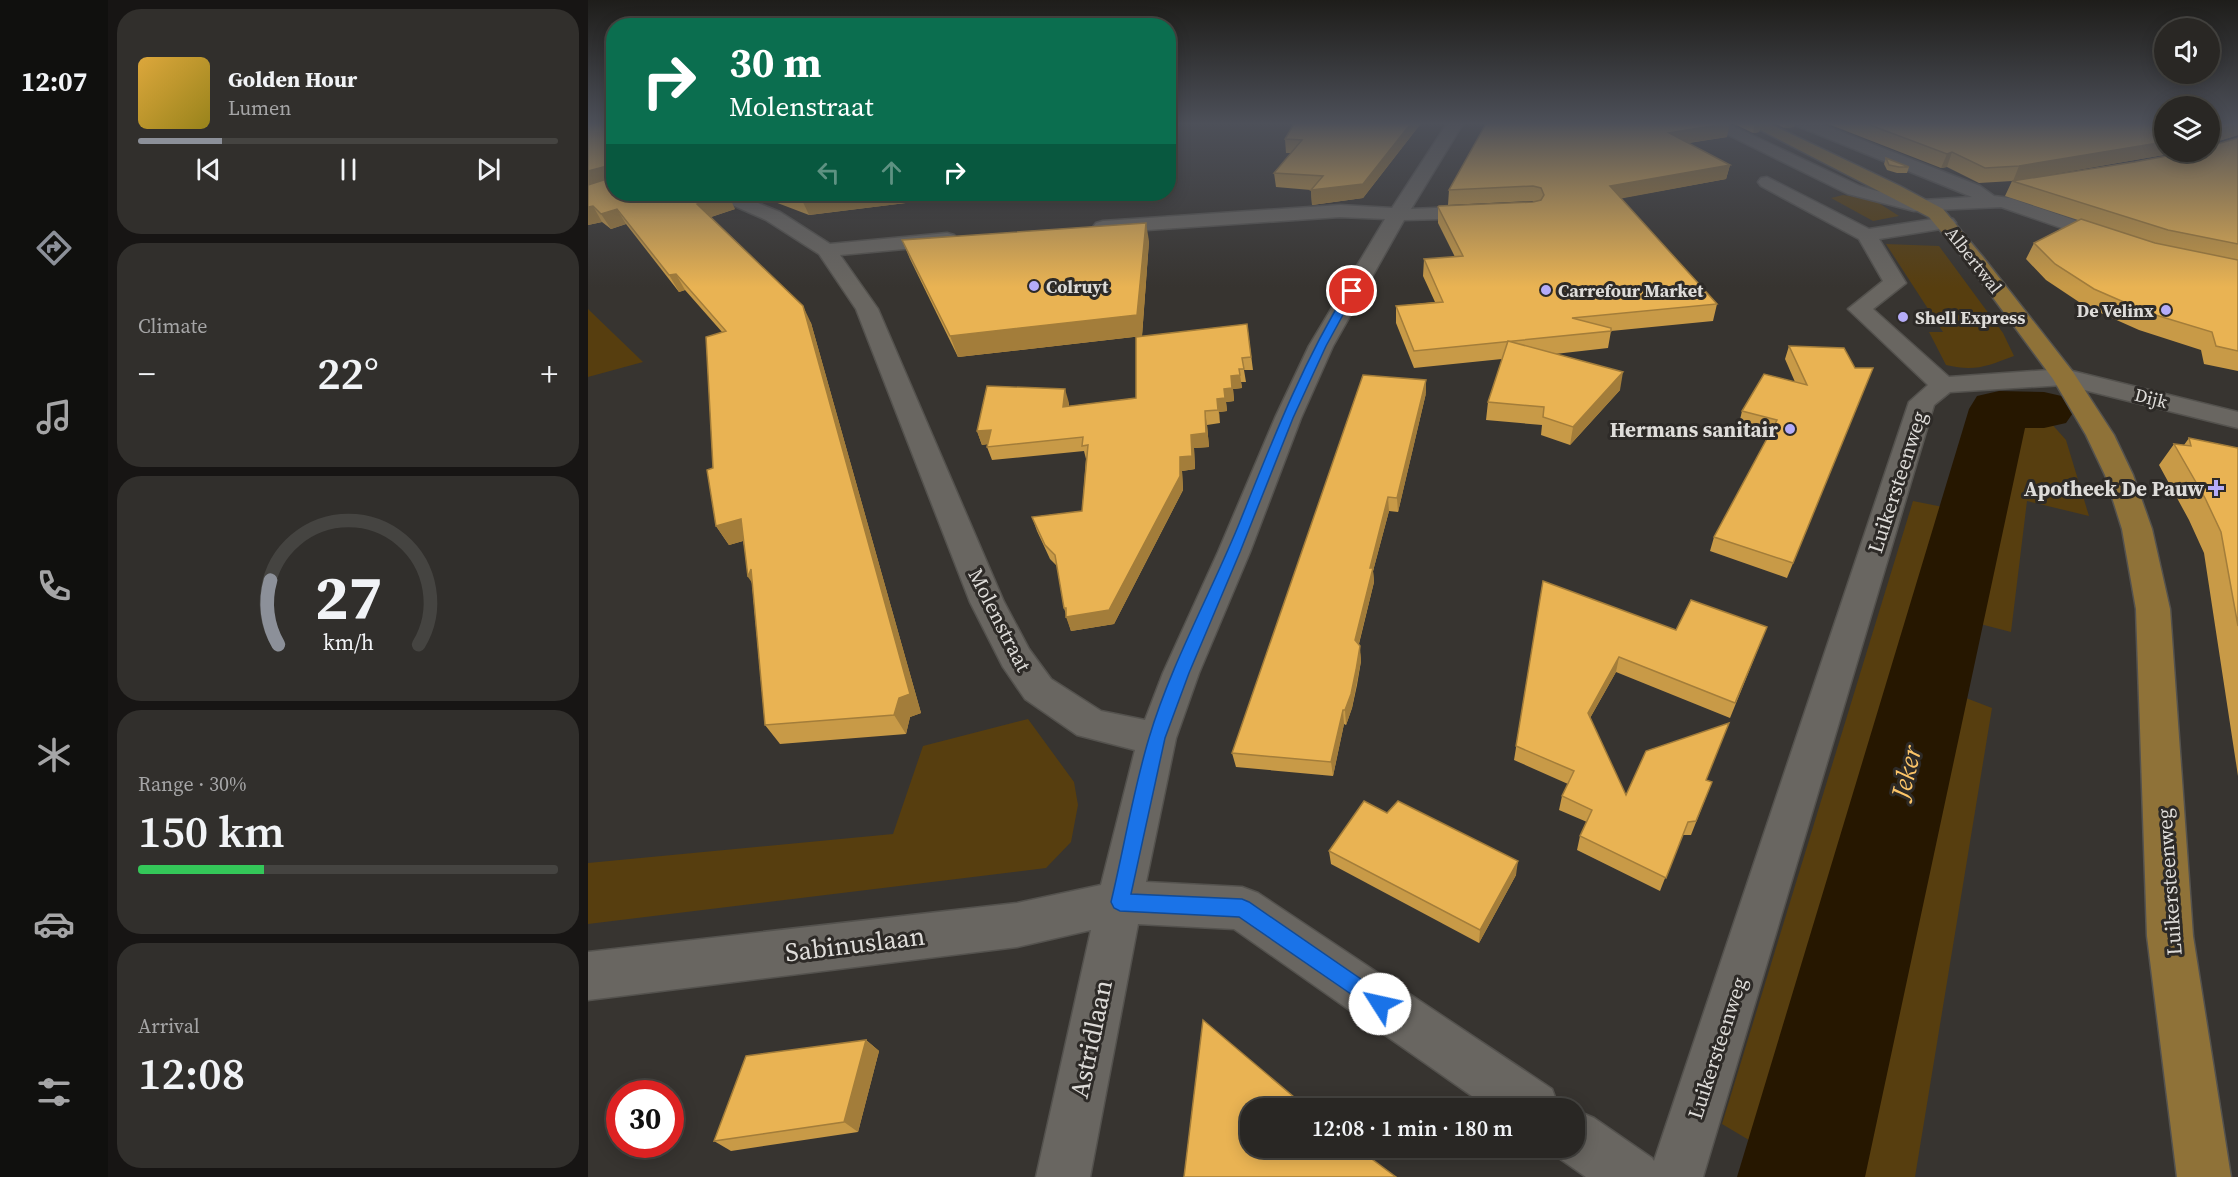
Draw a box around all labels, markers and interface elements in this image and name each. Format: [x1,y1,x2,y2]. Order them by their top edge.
map controls [2154,18,2220,162]
button: sound [2154,18,2220,84]
text: 30 m [729,33,822,91]
icon: right [630,42,708,120]
text: 12:07 [21,63,87,100]
text: Golden Hour [228,64,357,94]
text: Molenstraat [729,88,873,125]
text: Lumen [228,94,291,122]
button: layers [2154,96,2220,162]
icon: previous [192,153,225,186]
icon: pause [332,153,365,186]
icon: next [472,153,505,186]
icon: left [812,156,845,189]
icon: ahead [875,156,908,189]
icon: right [938,156,971,189]
street label: Albertwal [1940,221,2008,299]
icon: directions [33,227,75,269]
pin [1326,265,1377,316]
place label: Colruyt [1046,274,1109,299]
icon: arrive [1335,274,1368,307]
place label: Carrefour Market [1558,278,1704,303]
marker: Colruyt [1027,279,1041,293]
marker: Carrefour Market [1539,283,1553,297]
place label: De Velinx [2077,298,2154,323]
marker: De Velinx [2159,303,2173,317]
place label: Shell Express [1915,305,2025,330]
marker: Shell Express [1896,310,1910,324]
text: Climate [138,312,207,340]
text: 22° [317,342,379,404]
text: − [138,351,156,396]
text: + [541,351,558,396]
street label: Dijk [2132,382,2170,414]
icon: music [33,396,75,438]
street label: Luikersteenweg [1860,407,1934,557]
place label: Hermans sanitair [1610,415,1778,444]
marker: Hermans sanitair [1783,422,1797,436]
place label: Apotheek De Pauw [2024,474,2204,503]
marker: Apotheek De Pauw [2209,481,2223,495]
text: 27 [314,555,382,641]
street label: Molenstraat [962,563,1038,677]
icon: phone [33,565,75,607]
text: km/h [322,629,374,658]
icon: climate [33,734,75,776]
water label: Jeker [1881,740,1931,806]
text: Range · 30% [138,770,247,798]
text: 150 km [138,800,285,862]
street label: Luikersteenweg [2149,807,2189,957]
icon: car [33,903,75,945]
street label: Sabinuslaan [783,918,927,970]
position arrow [1348,972,1412,1036]
street label: Luikersteenweg [1680,973,1754,1123]
street label: Astridlaan [1061,977,1121,1101]
text: Arrival [138,1012,200,1040]
text: 12:08 [138,1042,245,1104]
icon: filters [33,1071,75,1113]
speed limit sign: 30 [606,1080,684,1158]
text: 12:08 · 1 min · 180 m [1312,1113,1513,1143]

